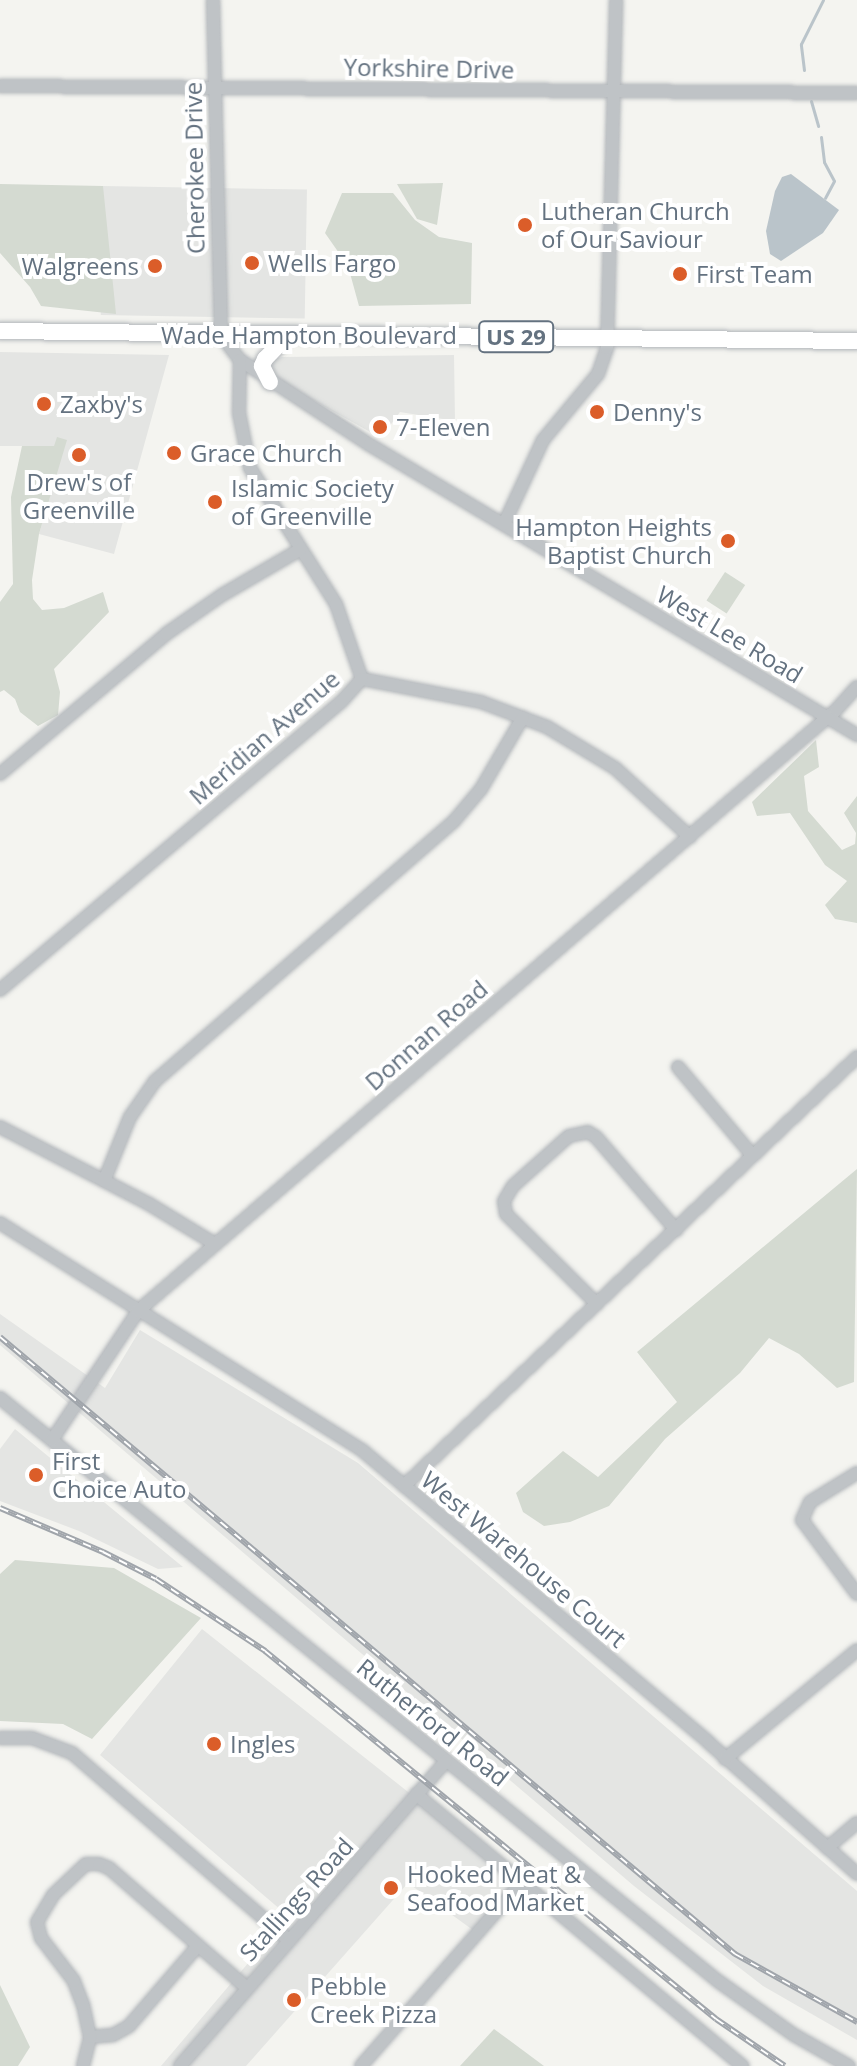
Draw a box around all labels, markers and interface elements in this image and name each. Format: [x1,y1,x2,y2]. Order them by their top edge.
street label: Yorkshire Drive [343,52,515,84]
street label: Cherokee Drive [178,82,210,254]
place label: Lutheran Church of Our Saviour [541,197,730,253]
marker: Lutheran Church of Our Saviour [516,216,534,234]
place label: Wells Fargo [268,249,396,277]
place label: Walgreens [21,252,139,280]
marker: Wells Fargo [243,254,261,272]
marker: Walgreens [146,257,164,275]
place label: First Team [696,260,813,288]
marker: First Team [671,265,689,283]
road number: US 29 [478,319,554,355]
street label: Wade Hampton Boulevard [161,321,457,349]
place label: Zaxby's [60,390,143,418]
marker: Zaxby's [35,395,53,413]
place label: Denny's [613,398,702,426]
marker: Denny's [588,403,606,421]
place label: 7-Eleven [396,413,490,441]
marker: 7-Eleven [371,418,389,436]
place label: Grace Church [190,439,342,467]
marker: Grace Church [165,444,183,462]
marker: Drew's of Greenville [70,446,88,464]
place label: Drew's of Greenville [23,468,135,524]
place label: Islamic Society of Greenville [231,474,394,530]
marker: Islamic Society of Greenville [206,493,224,511]
place label: Hampton Heights Baptist Church [515,513,712,569]
marker: Hampton Heights Baptist Church [719,532,737,550]
street label: West Lee Road [652,579,808,689]
street label: Meridian Avenue [183,664,345,810]
street label: Donnan Road [359,974,493,1096]
place label: First Choice Auto [52,1447,186,1503]
street label: West Warehouse Court [416,1465,632,1653]
marker: First Choice Auto [27,1466,45,1484]
street label: Rutherford Road [351,1652,515,1792]
place label: Ingles [230,1730,295,1758]
marker: Ingles [205,1735,223,1753]
street label: Stallings Road [233,1831,359,1967]
place label: Hooked Meat & Seafood Market [407,1860,584,1916]
marker: Hooked Meat & Seafood Market [382,1879,400,1897]
place label: Pebble Creek Pizza [310,1972,437,2028]
marker: Pebble Creek Pizza [285,1991,303,2009]

